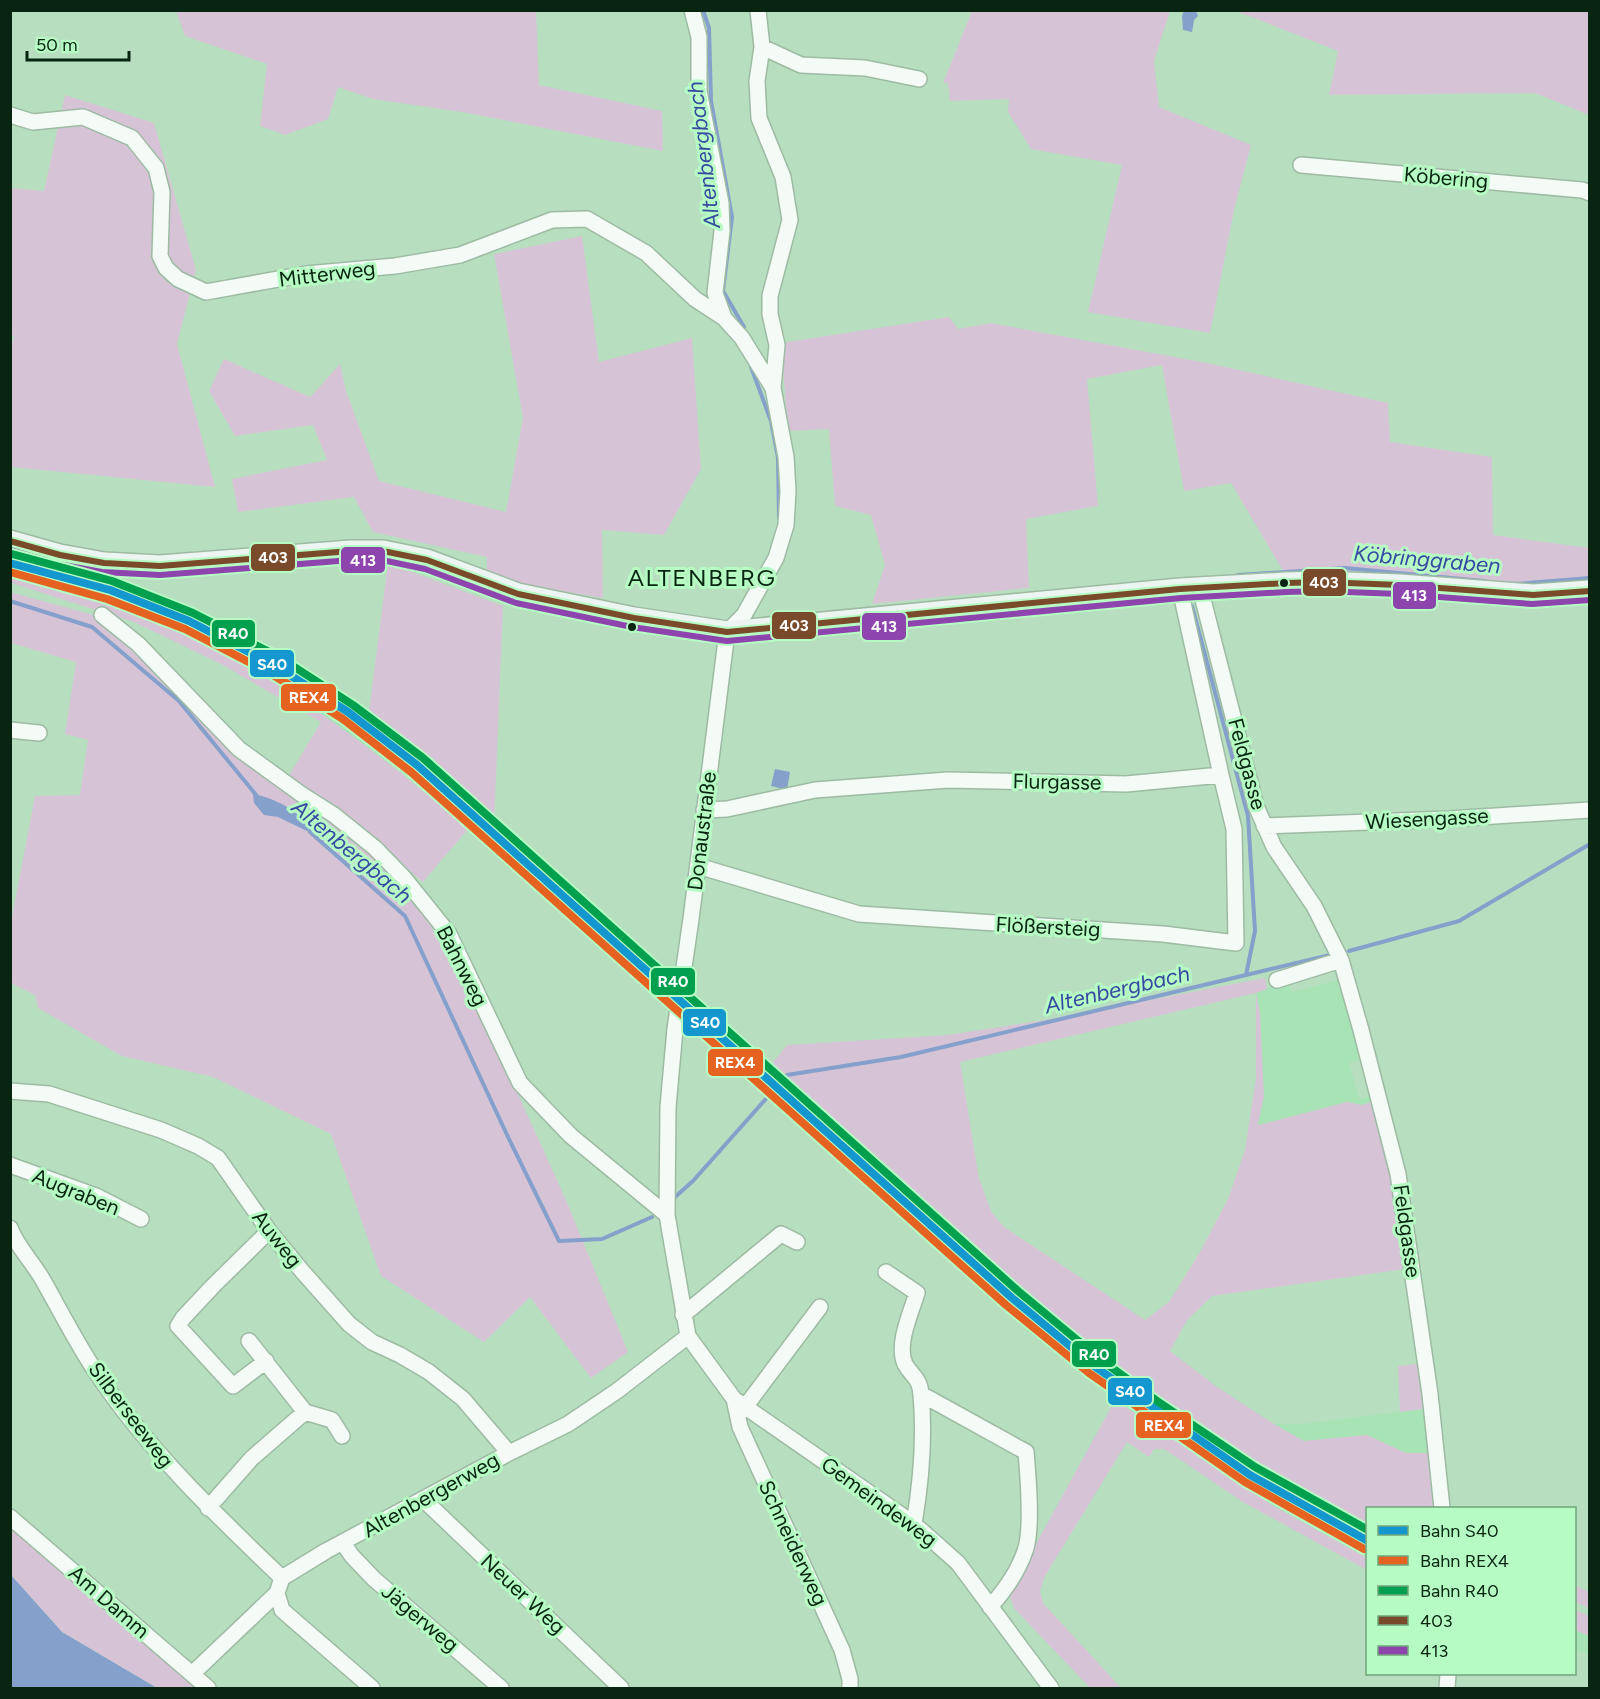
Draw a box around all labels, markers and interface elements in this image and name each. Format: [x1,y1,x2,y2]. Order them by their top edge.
scale bar [27,24,129,62]
text: 50 m [36,34,78,56]
water label: Altenbergbach [681,80,726,231]
street label: Köbering [1403,161,1489,194]
street label: Mitterweg [277,255,377,292]
water label: Köbringgraben [1352,540,1501,579]
line badge: 403 [250,543,296,572]
line badge: 413 [340,546,386,574]
text: 403 [258,548,288,567]
text: 413 [350,551,376,570]
district label: ALTENBERG [628,563,776,592]
line badge: 403 [1302,568,1347,597]
text: 403 [1309,573,1339,592]
unlabelled marker [1278,577,1290,589]
line badge: 413 [1392,581,1437,610]
text: 413 [1401,586,1427,605]
line badge: 403 [771,611,817,640]
line badge: 413 [861,612,907,641]
text: 403 [779,616,809,635]
text: 413 [871,617,897,636]
line badge: R40 [211,619,256,648]
unlabelled marker [626,621,638,633]
text: R40 [218,624,248,643]
line badge: S40 [249,649,295,678]
text: S40 [257,655,287,674]
line badge: REX4 [280,683,337,712]
text: REX4 [289,688,329,707]
street label: Feldgasse [1223,715,1272,812]
street label: Flurgasse [1012,768,1102,795]
street label: Donaustraße [682,770,721,892]
water label: Altenbergbach [286,793,417,909]
street label: Wiesengasse [1365,803,1489,834]
street label: Flößersteig [995,911,1101,942]
street label: Bahnweg [432,921,493,1010]
water label: Altenbergbach [1041,960,1192,1020]
line badge: R40 [650,967,696,996]
text: R40 [658,972,688,991]
line badge: S40 [682,1008,727,1037]
text: S40 [690,1013,720,1032]
line badge: REX4 [707,1048,764,1077]
text: REX4 [715,1053,755,1072]
street label: Augraben [29,1163,123,1220]
street label: Feldgasse [1389,1183,1426,1279]
street label: Auweg [247,1205,308,1272]
line badge: R40 [1071,1340,1117,1368]
text: R40 [1079,1345,1109,1364]
street label: Silberseeweg [84,1357,179,1472]
line badge: S40 [1107,1377,1153,1406]
text: S40 [1115,1382,1145,1401]
line badge: REX4 [1135,1411,1192,1439]
text: REX4 [1144,1416,1184,1435]
street label: Altenbergerweg [358,1447,503,1542]
street label: Gemeindeweg [817,1451,942,1552]
street label: Schneiderweg [754,1476,833,1609]
legend [1366,1507,1576,1675]
text: Bahn S40 [1420,1520,1498,1542]
street label: Neuer Weg [476,1548,571,1639]
text: Bahn REX4 [1420,1550,1509,1572]
street label: Am Damm [64,1560,155,1643]
street label: Jägerweg [377,1578,464,1657]
text: Bahn R40 [1420,1580,1499,1602]
text: 403 [1420,1610,1453,1632]
text: 413 [1420,1640,1448,1662]

